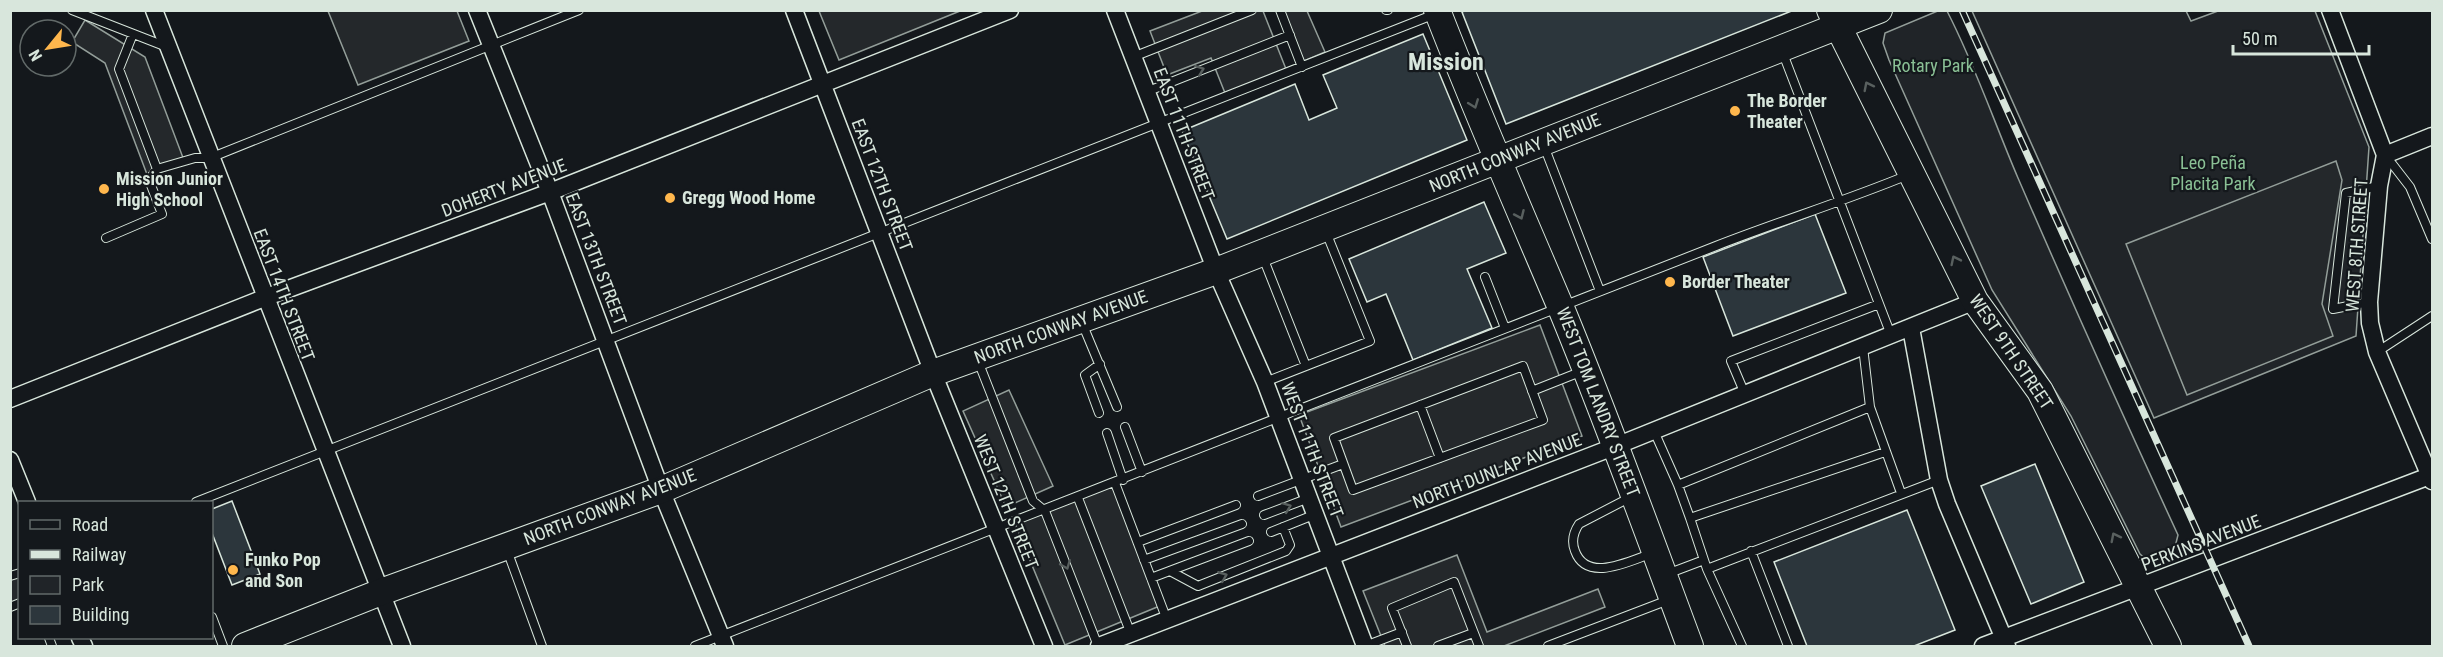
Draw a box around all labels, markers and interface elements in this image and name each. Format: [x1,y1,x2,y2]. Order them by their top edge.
north arrow [18,18,78,78]
scale bar [2233,18,2370,56]
text: 50 m [2242,28,2277,49]
text: N [25,46,46,64]
district label: Mission [1408,48,1484,76]
park label: Rotary Park [1892,55,1974,76]
street label: EAST 11TH STREET [1150,65,1219,203]
one-way arrow [1194,65,1205,77]
one-way arrow [1863,81,1875,92]
place label: The Border Theater [1747,90,1827,132]
one-way arrow [1467,98,1479,109]
marker: The Border Theater [1728,104,1742,118]
street label: NORTH CONWAY AVENUE [1426,109,1604,197]
street label: EAST 12TH STREET [848,116,917,254]
park label: Leo Peña Placita Park [2170,152,2256,194]
street label: DOHERTY AVENUE [438,154,569,221]
place label: Mission Junior High School [116,168,223,210]
street label: WEST 8TH STREET [2341,177,2372,313]
marker: Mission Junior High School [97,182,111,196]
place label: Gregg Wood Home [682,187,816,208]
street label: EAST 13TH STREET [562,190,631,328]
marker: Gregg Wood Home [663,191,677,205]
one-way arrow [1513,208,1525,219]
street label: EAST 14TH STREET [250,226,319,364]
one-way arrow [1950,256,1962,267]
place label: Border Theater [1682,271,1790,292]
marker: Border Theater [1663,275,1677,289]
street label: NORTH CONWAY AVENUE [971,285,1150,368]
street label: WEST 9TH STREET [1965,290,2058,413]
street label: WEST TOM LANDRY STREET [1553,304,1644,500]
street label: WEST 11TH STREET [1277,379,1348,520]
street label: NORTH DUNLAP AVENUE [1409,429,1584,512]
street label: WEST 12TH STREET [970,431,1043,572]
street label: NORTH CONWAY AVENUE [521,464,699,549]
legend [18,501,213,639]
one-way arrow [1281,502,1292,514]
street label: PERKINS AVENUE [2138,510,2264,575]
text: Road [72,514,108,535]
one-way arrow [2111,533,2122,544]
text: Railway [72,544,127,565]
place label: Funko Pop and Son [245,549,321,591]
one-way arrow [1059,559,1071,570]
marker: Funko Pop and Son [226,563,240,577]
one-way arrow [1217,571,1228,583]
text: Park [72,574,104,595]
text: Building [72,604,129,625]

